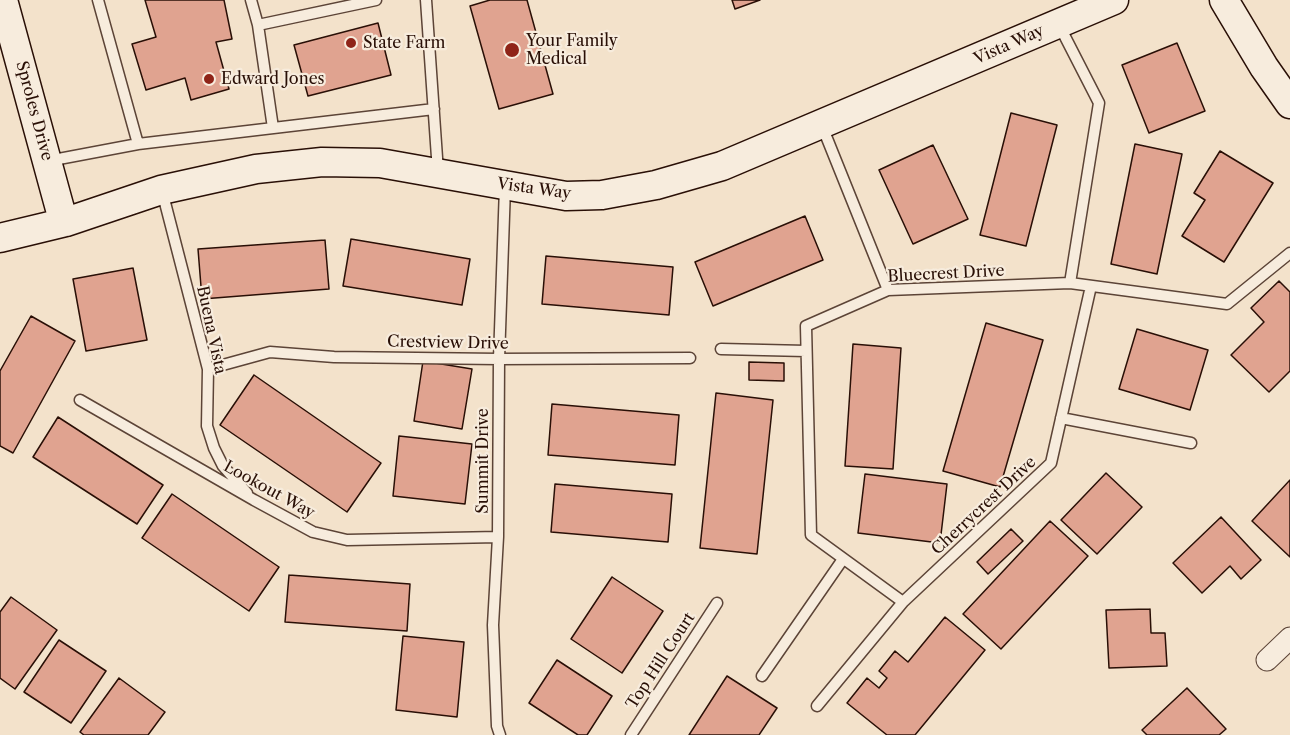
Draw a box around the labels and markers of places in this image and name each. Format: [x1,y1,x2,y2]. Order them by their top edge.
place label: Your Family Medical [526,31,618,69]
place label: State Farm [363,33,445,53]
marker: State Farm [344,36,358,50]
marker: Your Family Medical [503,41,521,59]
place label: Edward Jones [221,69,325,89]
marker: Edward Jones [202,72,216,86]

